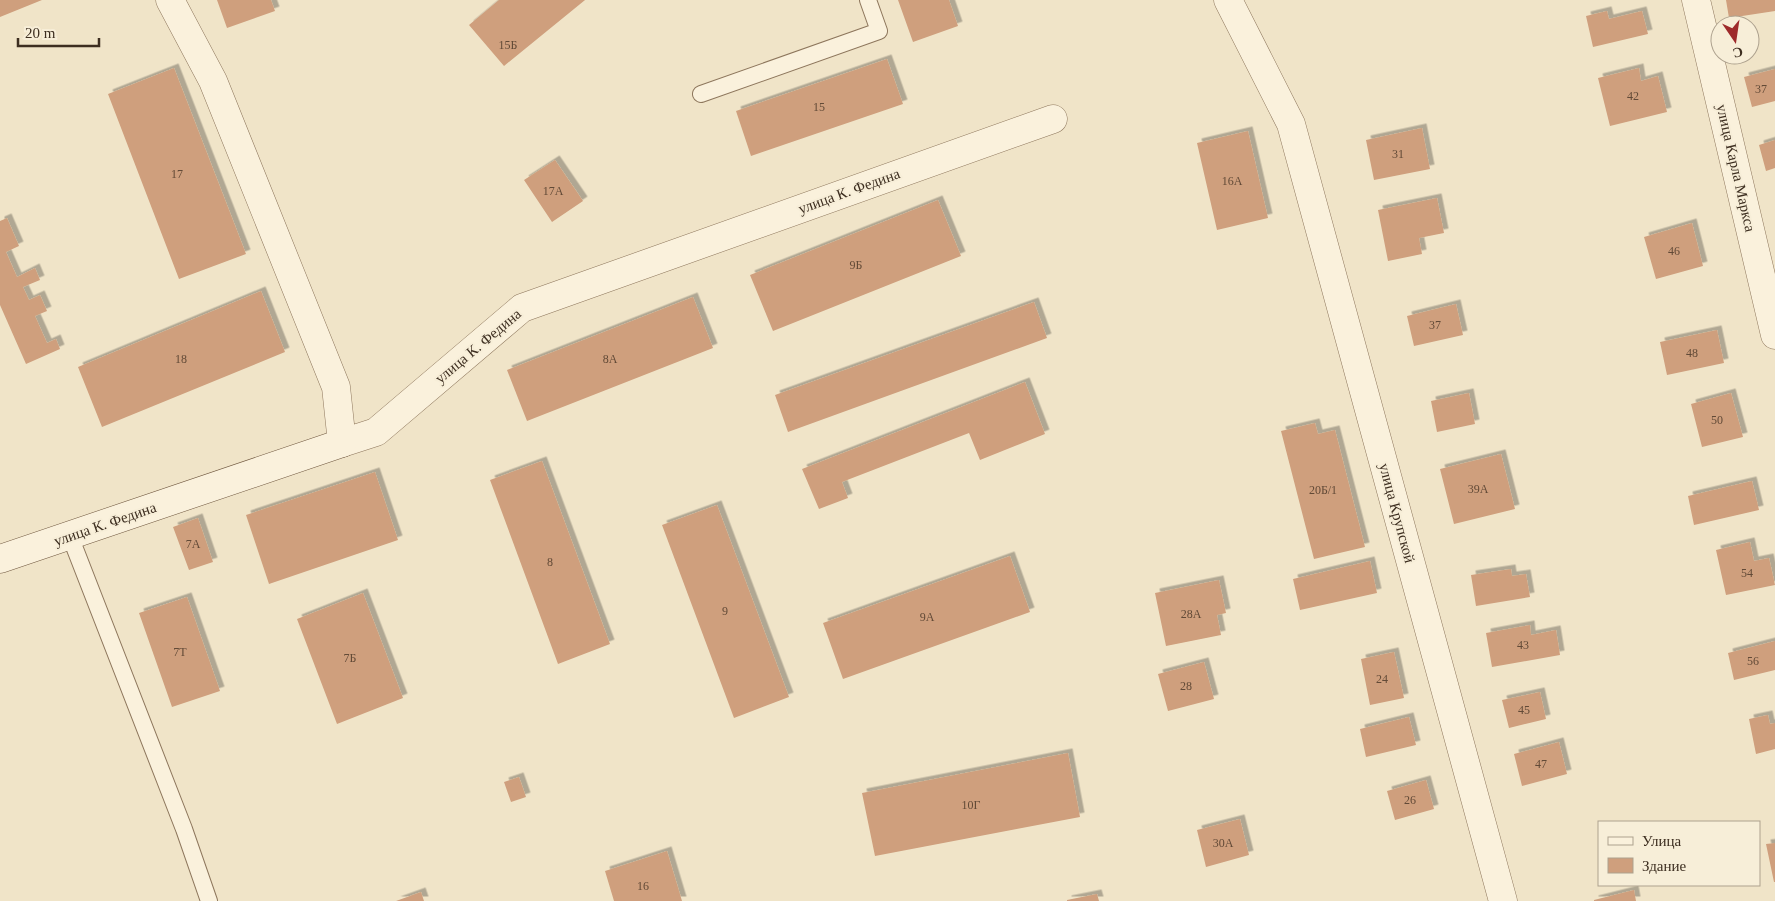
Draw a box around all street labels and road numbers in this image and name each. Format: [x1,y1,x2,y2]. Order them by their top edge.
street label: улица Карла Маркса [1714,103,1759,234]
street label: улица К. Федина [796,165,902,217]
street label: улица К. Федина [432,305,524,387]
street label: улица Крупской [1376,462,1418,564]
street label: улица К. Федина [52,499,158,549]

